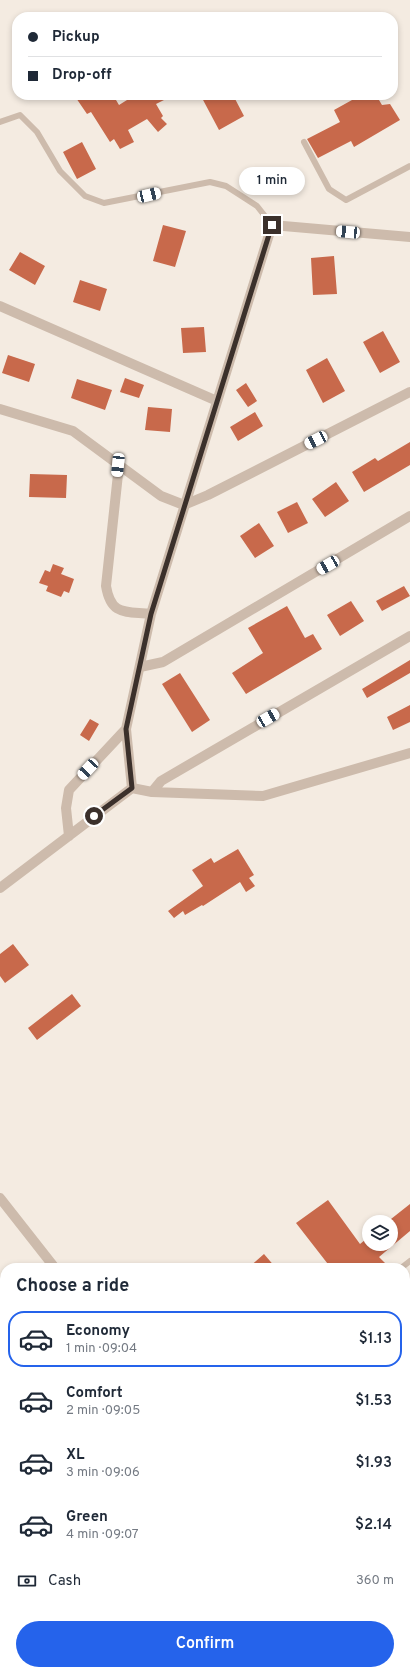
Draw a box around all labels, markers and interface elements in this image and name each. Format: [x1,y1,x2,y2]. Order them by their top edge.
text: Pickup [52,28,100,47]
text: Drop-off [52,66,112,85]
callout: 1 min [239,167,305,195]
text: 1 min [257,173,287,189]
car [136,186,162,204]
route end [263,216,281,234]
car [336,225,360,239]
car [303,429,329,451]
car [111,452,125,478]
car [315,554,341,576]
car [255,707,281,729]
car [75,756,101,782]
route start [85,807,103,825]
map controls [362,1215,398,1251]
button: layers [362,1215,398,1251]
text: Choose a ride [16,1275,129,1298]
icon: car [18,1321,54,1357]
text: Economy [66,1322,130,1341]
text: $1.13 [359,1330,392,1349]
text: 1 min · 09:04 [66,1341,137,1357]
icon: car [18,1383,54,1419]
text: Comfort [66,1384,123,1403]
text: $1.53 [355,1392,392,1411]
text: 2 min · 09:05 [66,1403,140,1419]
icon: car [18,1445,54,1481]
text: XL [66,1446,84,1465]
text: $1.93 [355,1454,392,1473]
text: 3 min · 09:06 [66,1465,140,1481]
icon: car [18,1507,54,1543]
text: Green [66,1508,108,1527]
text: $2.14 [355,1516,392,1535]
text: 4 min · 09:07 [66,1527,139,1543]
icon: cash [16,1570,38,1592]
text: Cash [48,1572,81,1591]
text: 360 m [356,1573,394,1589]
button: Confirm [16,1621,394,1667]

